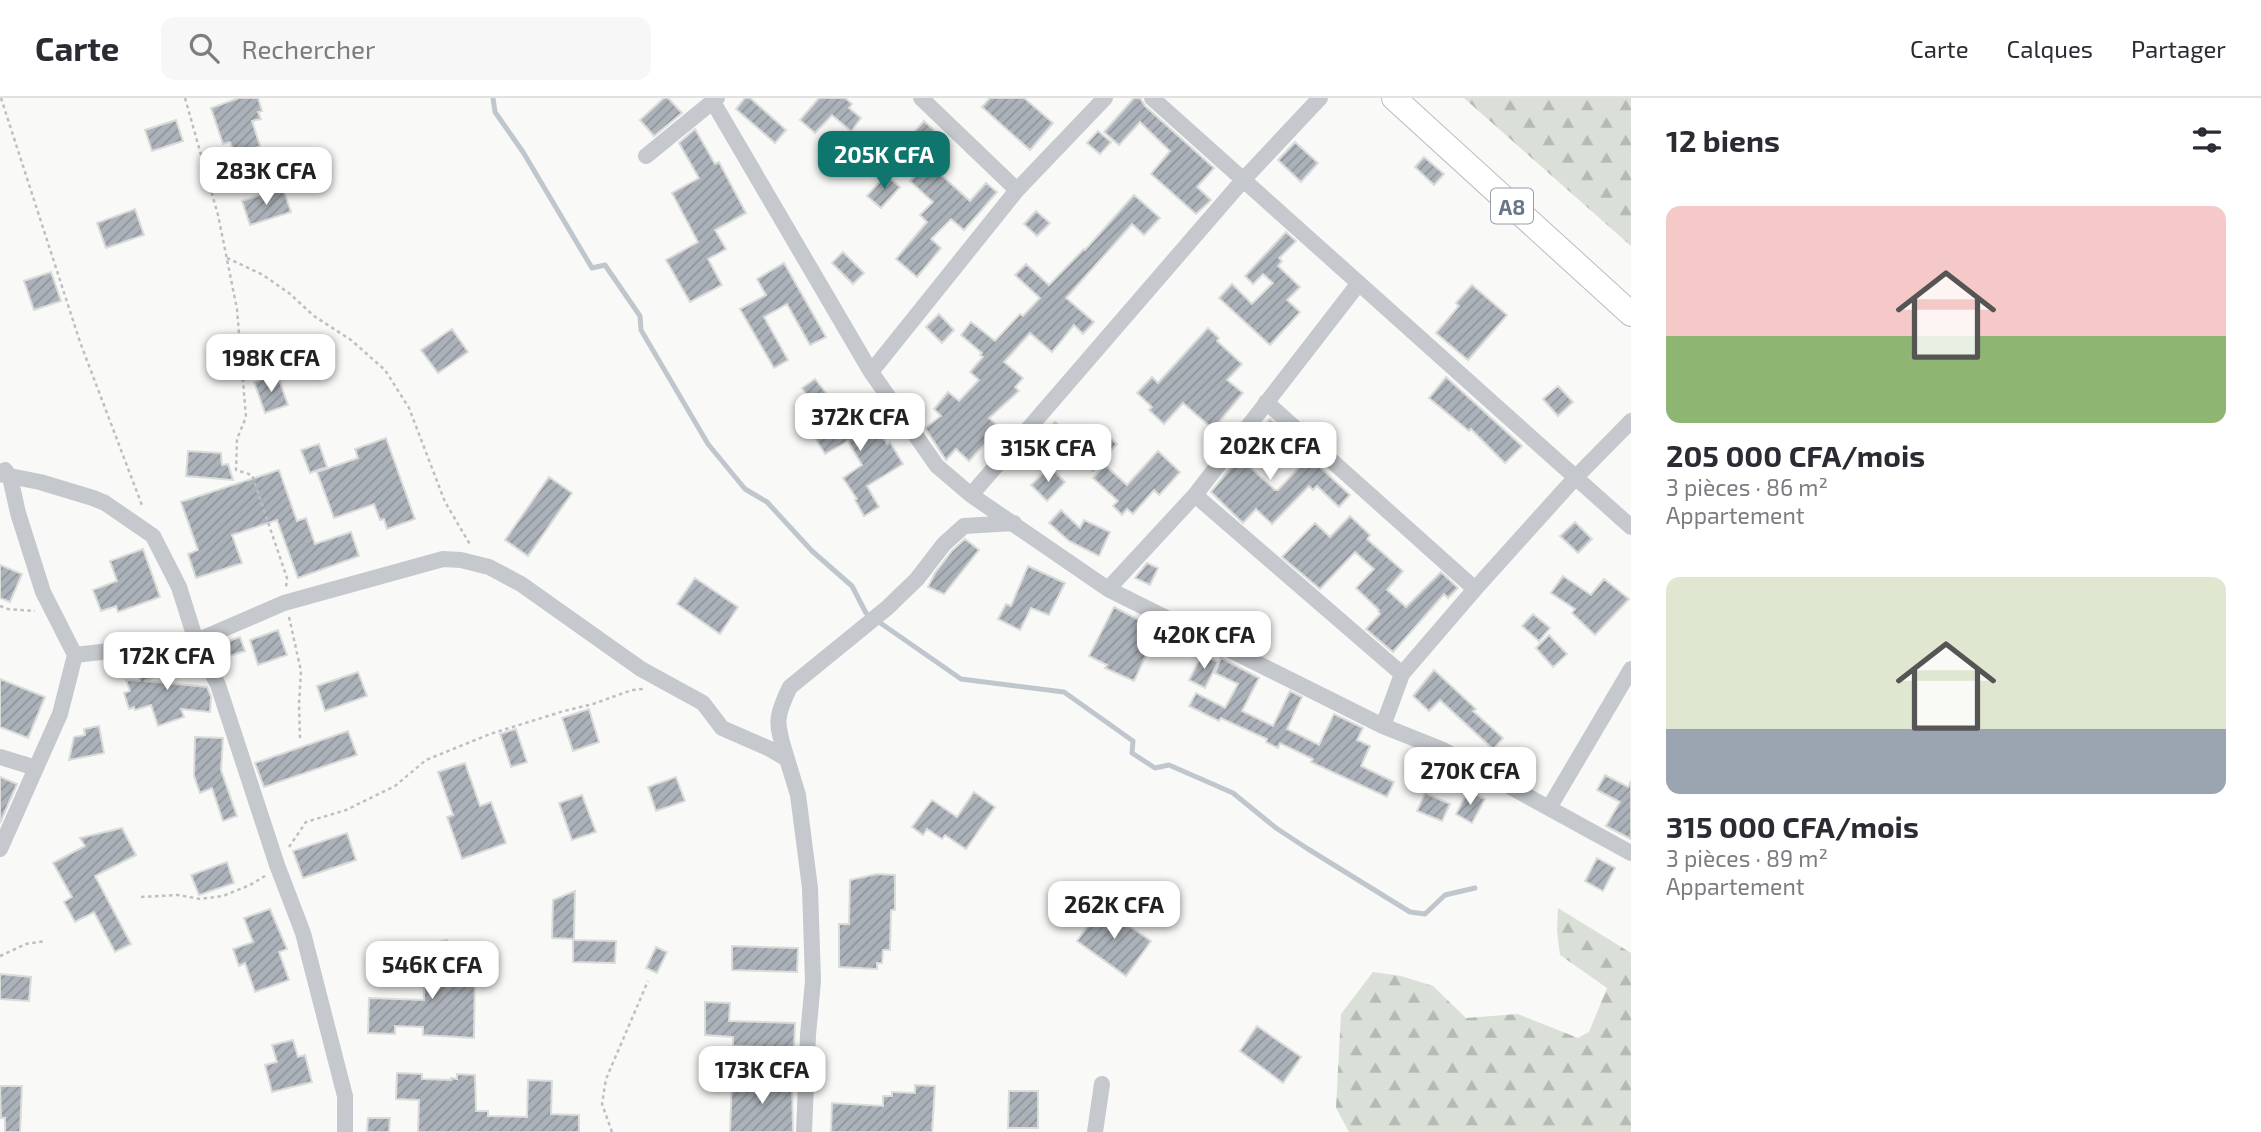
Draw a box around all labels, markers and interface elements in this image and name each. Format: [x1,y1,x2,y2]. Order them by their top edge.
search box [161,17,651,80]
text: Carte [35,28,119,68]
icon: search [185,29,223,67]
text: Rechercher [241,33,375,64]
text: Carte [1910,34,1969,63]
text: Calques [2007,34,2093,63]
text: Partager [2131,34,2226,63]
icon: filters [2188,121,2226,159]
text: 12 biens [1666,122,1780,158]
pin: 205K CFA [812,132,956,191]
text: 205K CFA [834,140,934,168]
pin: 283K CFA [194,148,338,207]
text: 283K CFA [216,156,316,184]
road number: A8 [1491,188,1533,224]
icon: home [1883,252,2009,378]
pin: 198K CFA [199,334,343,394]
text: 198K CFA [222,343,320,371]
pin: 372K CFA [788,394,932,453]
text: 372K CFA [811,402,909,430]
pin: 202K CFA [1198,422,1342,482]
pin: 315K CFA [976,424,1120,484]
text: 202K CFA [1220,431,1320,459]
text: 315K CFA [1000,433,1096,461]
text: 205 000 CFA/mois [1666,437,1925,473]
text: 3 pièces · 86 m² [1666,473,1828,501]
text: Appartement [1666,501,1805,529]
pin: 420K CFA [1132,612,1276,671]
text: 420K CFA [1153,620,1255,648]
icon: home [1883,623,2009,749]
pin: 172K CFA [95,632,239,692]
text: 172K CFA [119,641,215,669]
pin: 270K CFA [1398,748,1542,807]
text: 270K CFA [1420,756,1520,784]
text: 315 000 CFA/mois [1666,808,1919,844]
text: 3 pièces · 89 m² [1666,844,1828,872]
text: Appartement [1666,872,1805,900]
pin: 262K CFA [1042,882,1186,941]
text: 262K CFA [1064,890,1164,918]
pin: 546K CFA [360,942,504,1001]
text: 546K CFA [382,950,482,978]
pin: 173K CFA [690,1046,834,1106]
text: 173K CFA [715,1055,809,1083]

